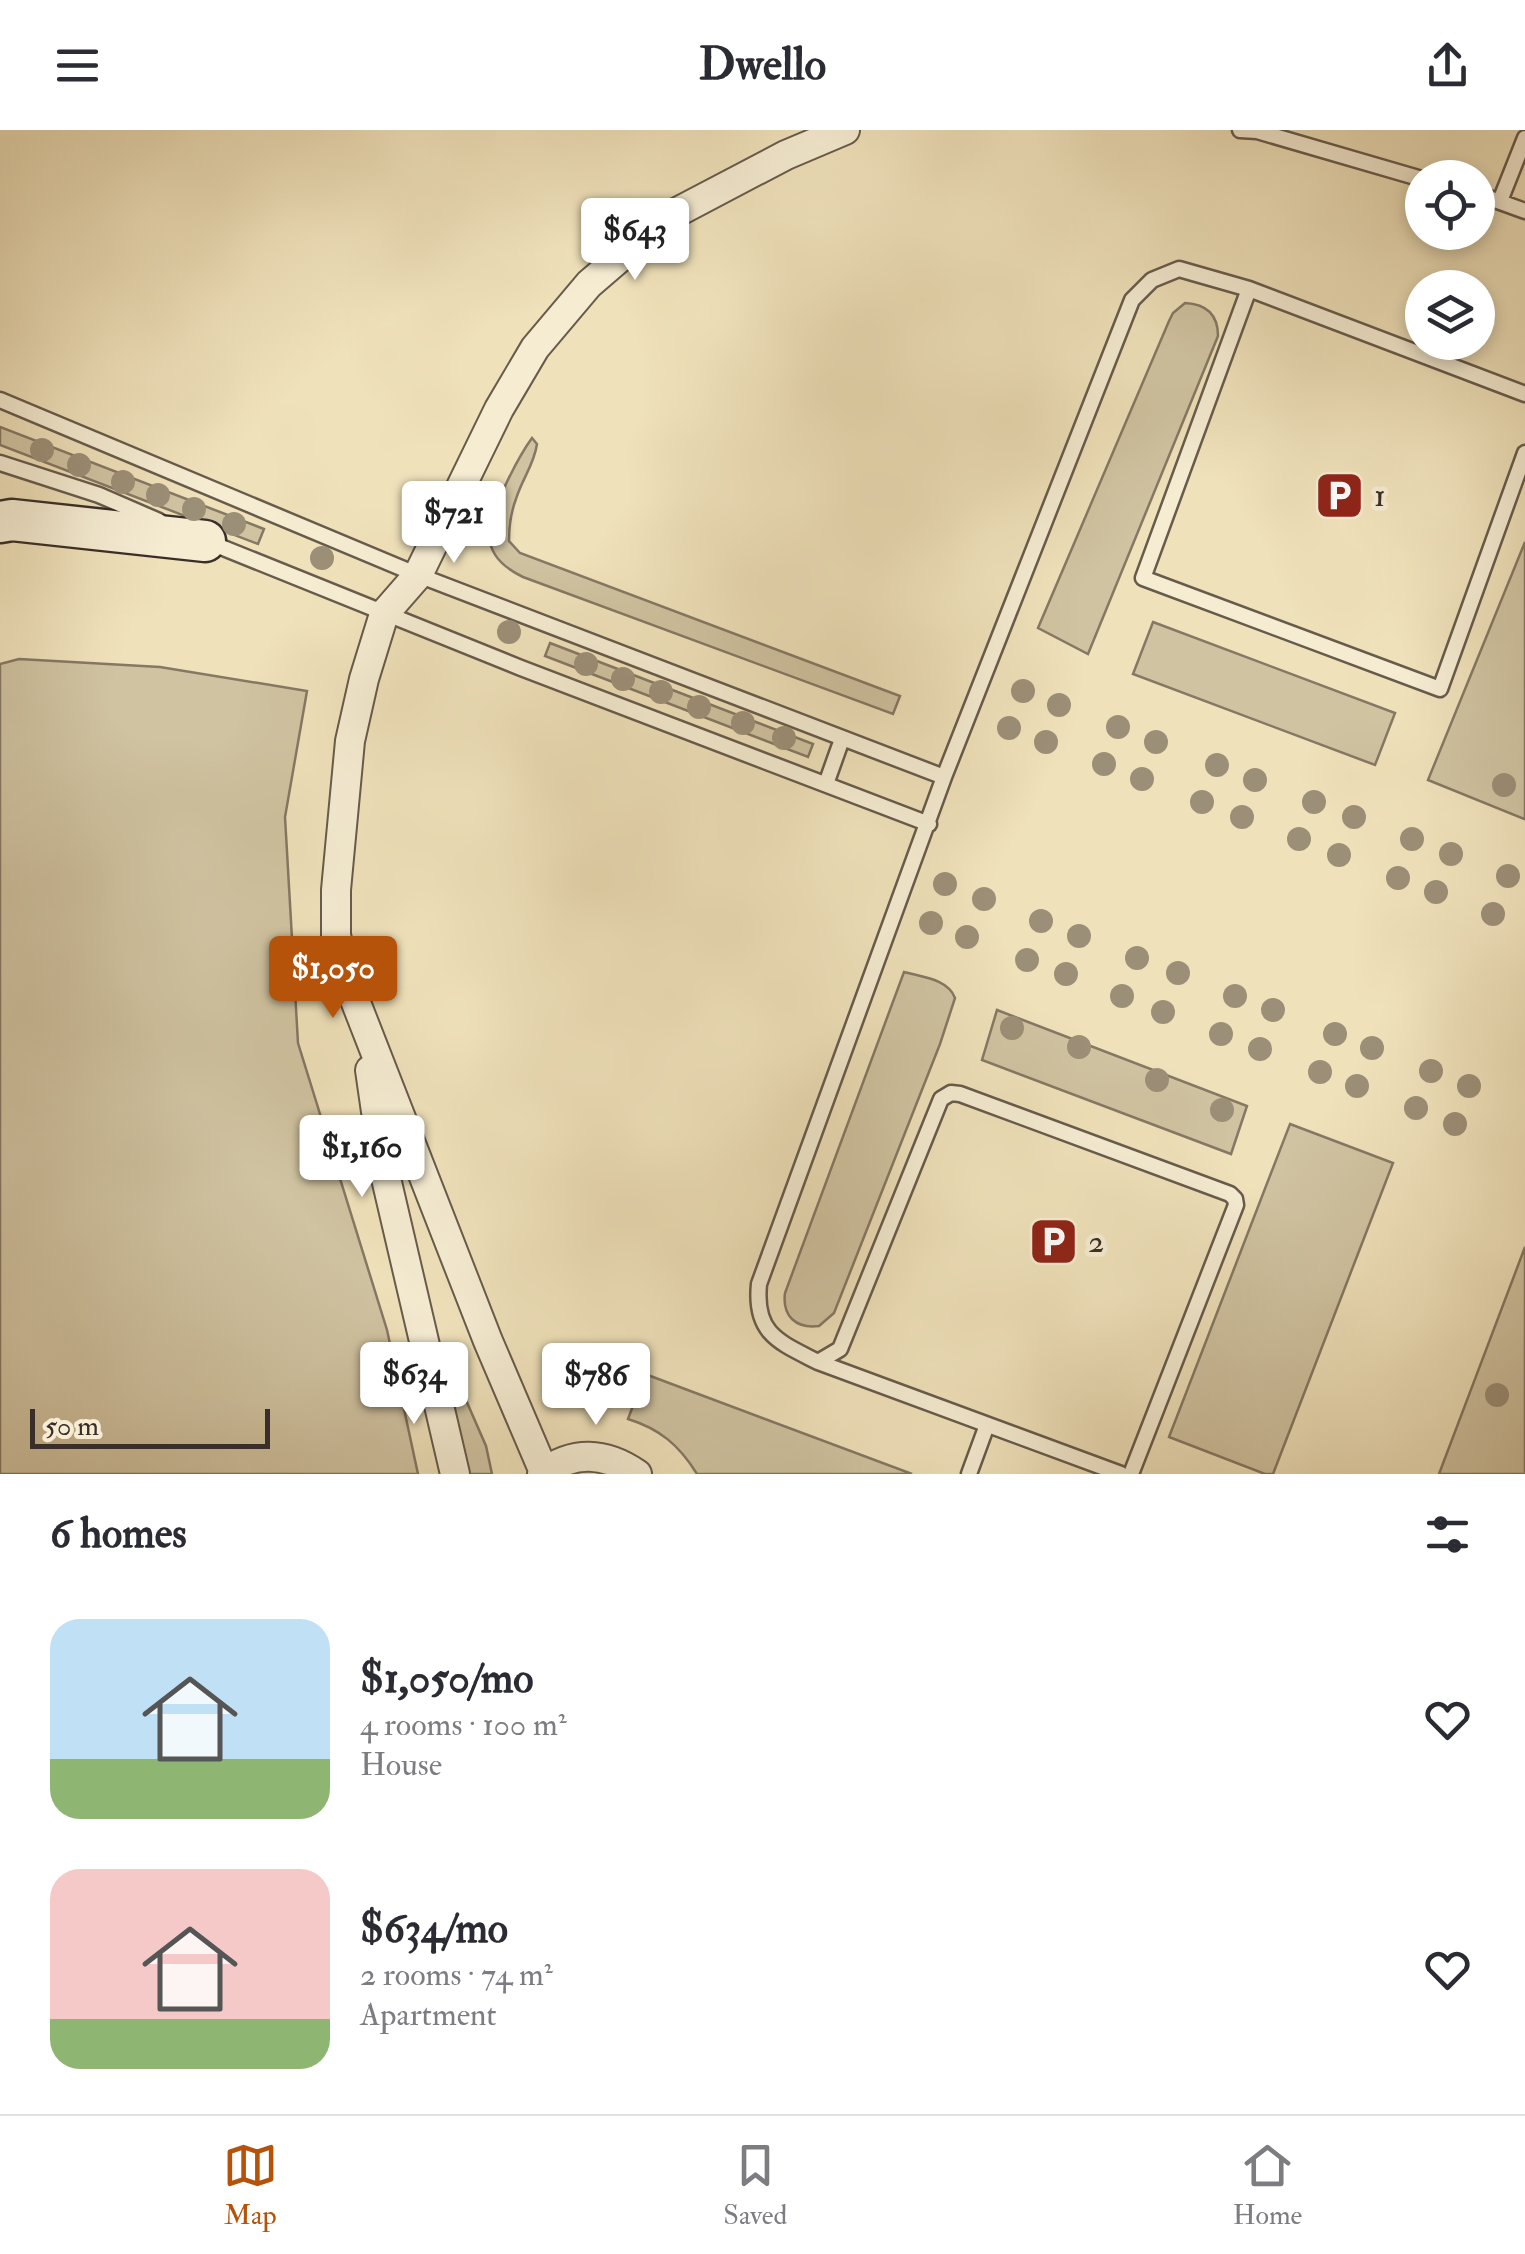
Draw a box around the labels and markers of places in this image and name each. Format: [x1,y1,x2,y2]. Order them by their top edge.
pin: $643 [576,198,694,283]
parking icon: 1 [1313,469,1365,521]
place label: 1 [1374,476,1385,516]
pin: $721 [395,481,513,566]
pin: $1,050 [252,936,414,1021]
pin: $1,160 [281,1115,443,1200]
parking icon: 2 [1027,1215,1079,1267]
place label: 2 [1088,1222,1104,1262]
pin: $634 [355,1342,473,1427]
pin: $786 [537,1343,655,1428]

